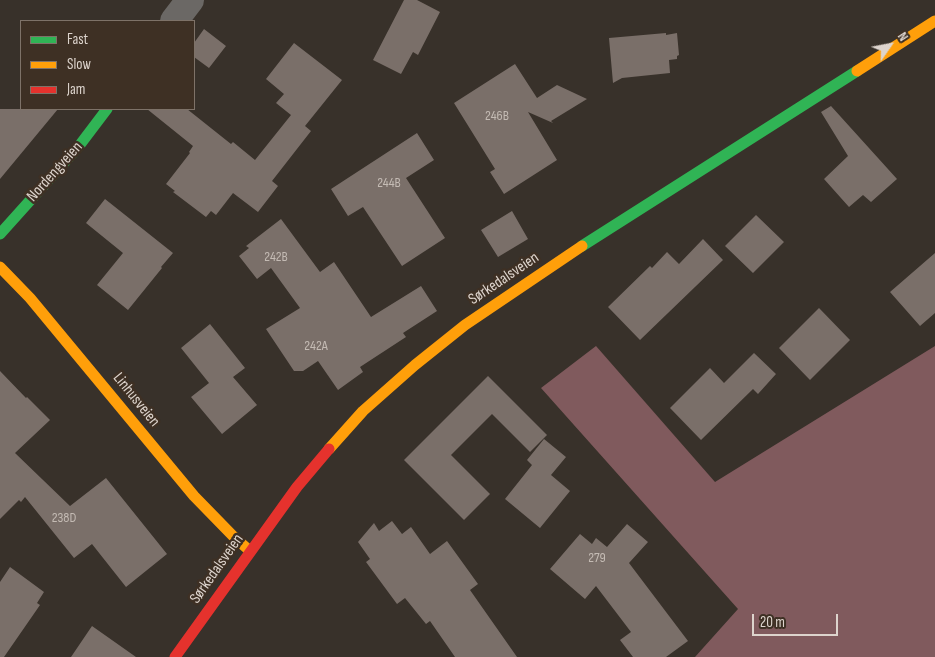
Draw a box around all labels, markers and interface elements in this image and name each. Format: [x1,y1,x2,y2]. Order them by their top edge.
legend [20,20,195,110]
north arrow [865,20,915,70]
text: N [894,29,912,44]
text: Fast [67,30,88,49]
text: Slow [67,55,91,74]
text: Jam [67,80,85,99]
house number: 246B [485,108,509,124]
street label: Nordengveien [23,138,87,206]
house number: 244B [377,175,401,191]
street label: Sørkedalsveien [465,248,543,310]
house number: 242B [264,249,288,265]
house number: 242A [304,338,328,354]
street label: Linhusveien [108,369,164,431]
house number: 238D [52,510,76,526]
street label: Sørkedalsveien [186,530,248,608]
house number: 279 [588,550,606,566]
scale bar [755,604,841,636]
text: 20 m [760,613,785,632]

